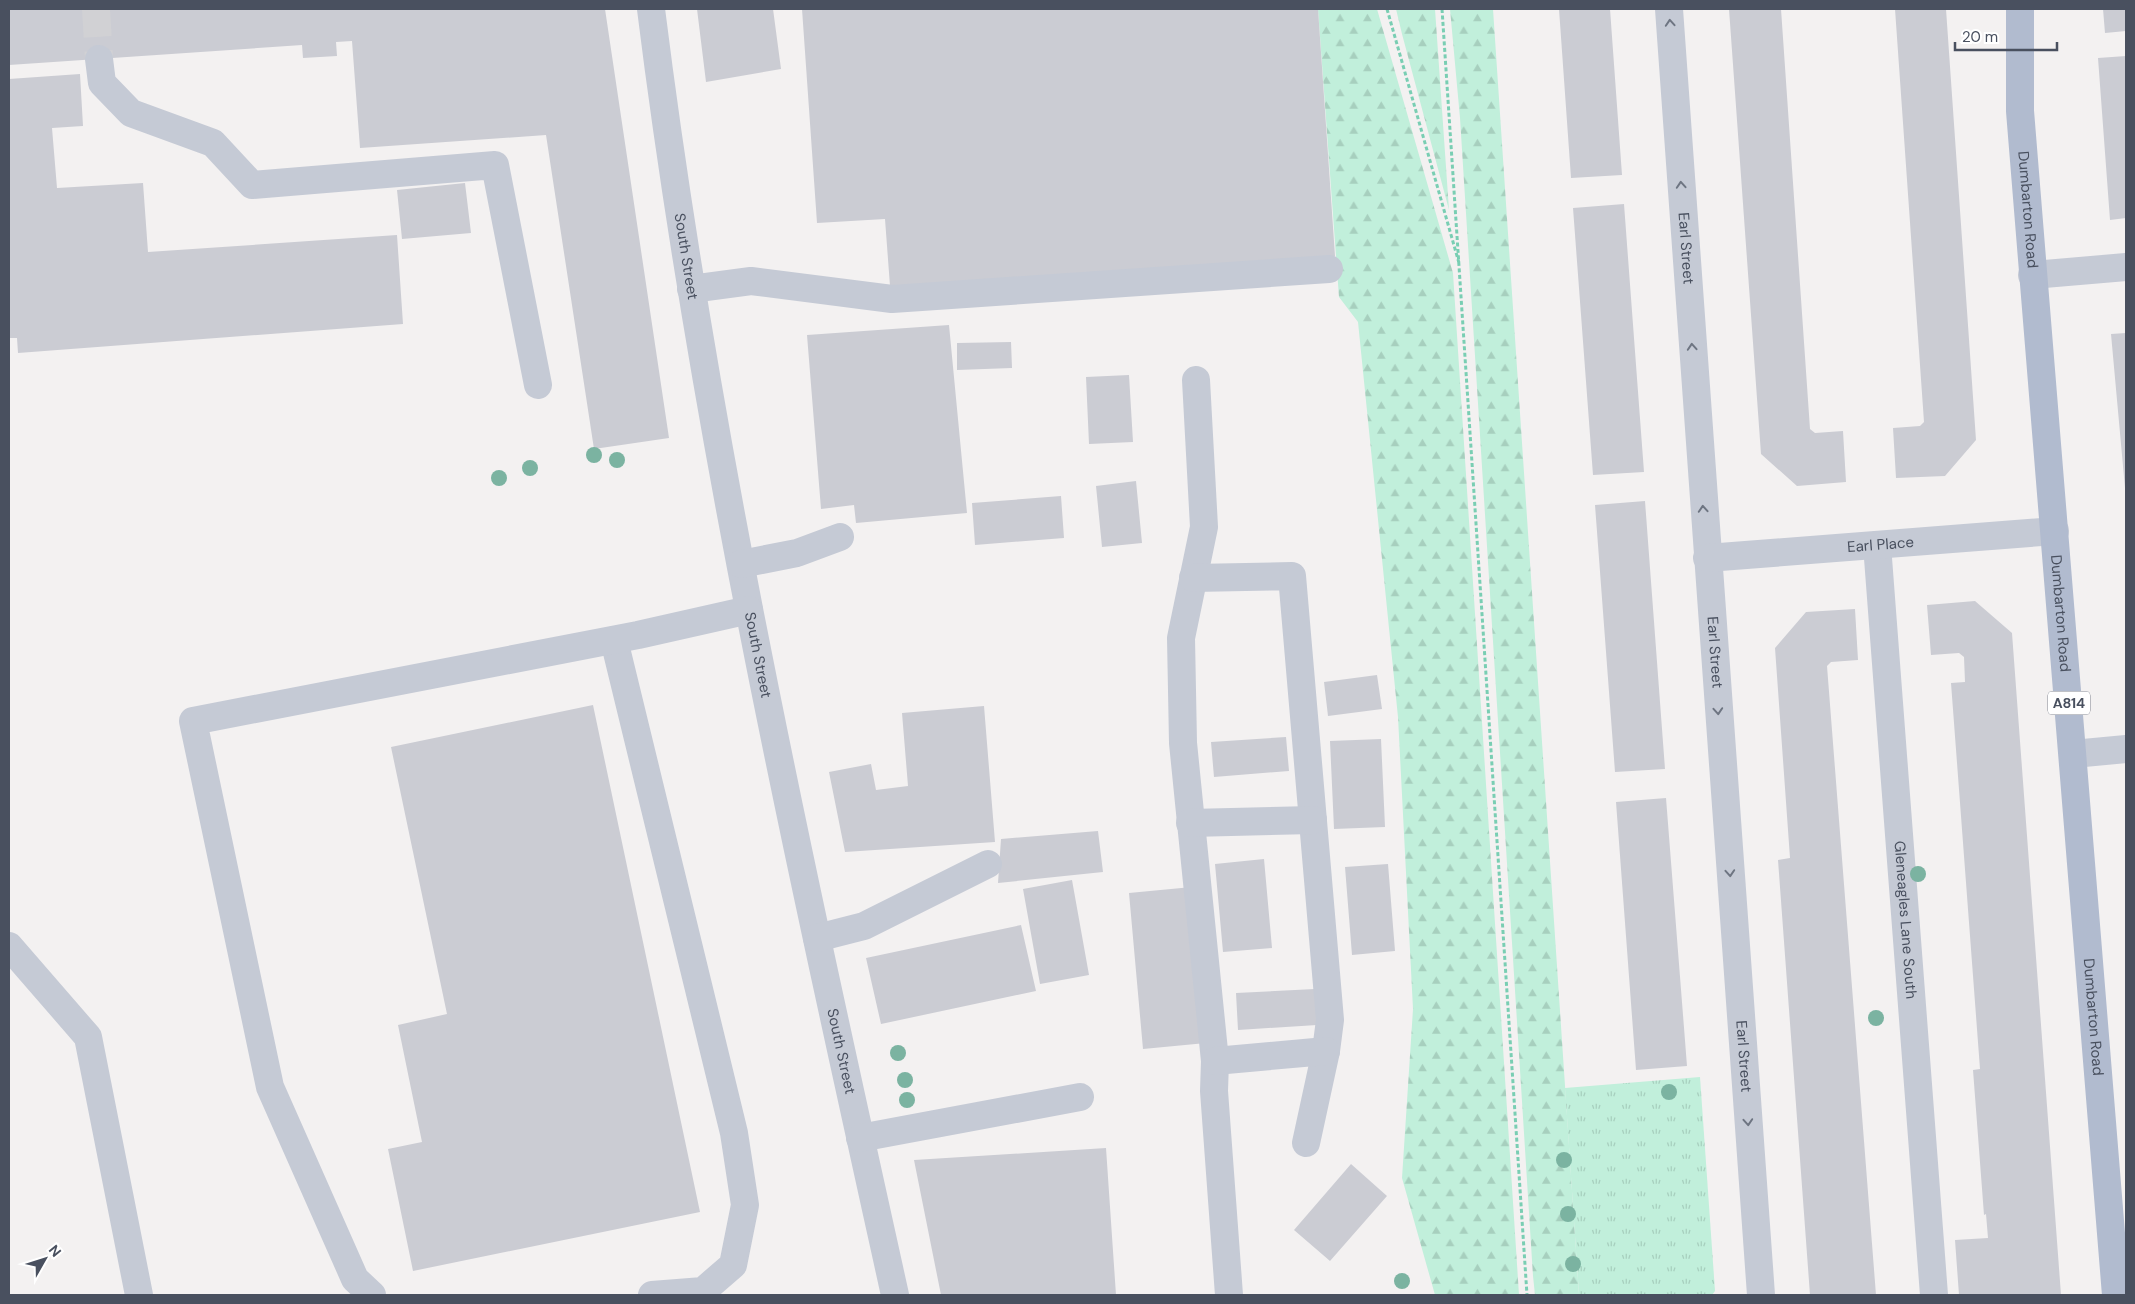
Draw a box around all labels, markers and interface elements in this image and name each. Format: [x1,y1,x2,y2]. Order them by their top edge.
one-way arrow [1665,18,1676,26]
scale bar [1955,20,2058,52]
text: 20 m [1962,27,1998,47]
street label: Dumbarton Road [2013,150,2043,269]
one-way arrow [1676,181,1687,189]
street label: South Street [670,212,703,301]
street label: Earl Street [1674,212,1699,285]
one-way arrow [1687,343,1698,351]
one-way arrow [1698,505,1709,513]
street label: Earl Place [1846,532,1915,557]
street label: Dumbarton Road [2046,554,2075,673]
street label: South Street [740,610,776,700]
street label: Earl Street [1702,616,1728,689]
road number: A814 [2048,691,2090,714]
one-way arrow [1712,707,1723,715]
street label: Gleneagles Lane South [1890,840,1921,1000]
one-way arrow [1724,869,1735,877]
street label: Dumbarton Road [2079,958,2108,1076]
street label: South Street [822,1007,860,1096]
street label: Earl Street [1731,1020,1756,1093]
one-way arrow [1743,1119,1754,1127]
north arrow [20,1234,70,1284]
text: N [45,1241,65,1260]

